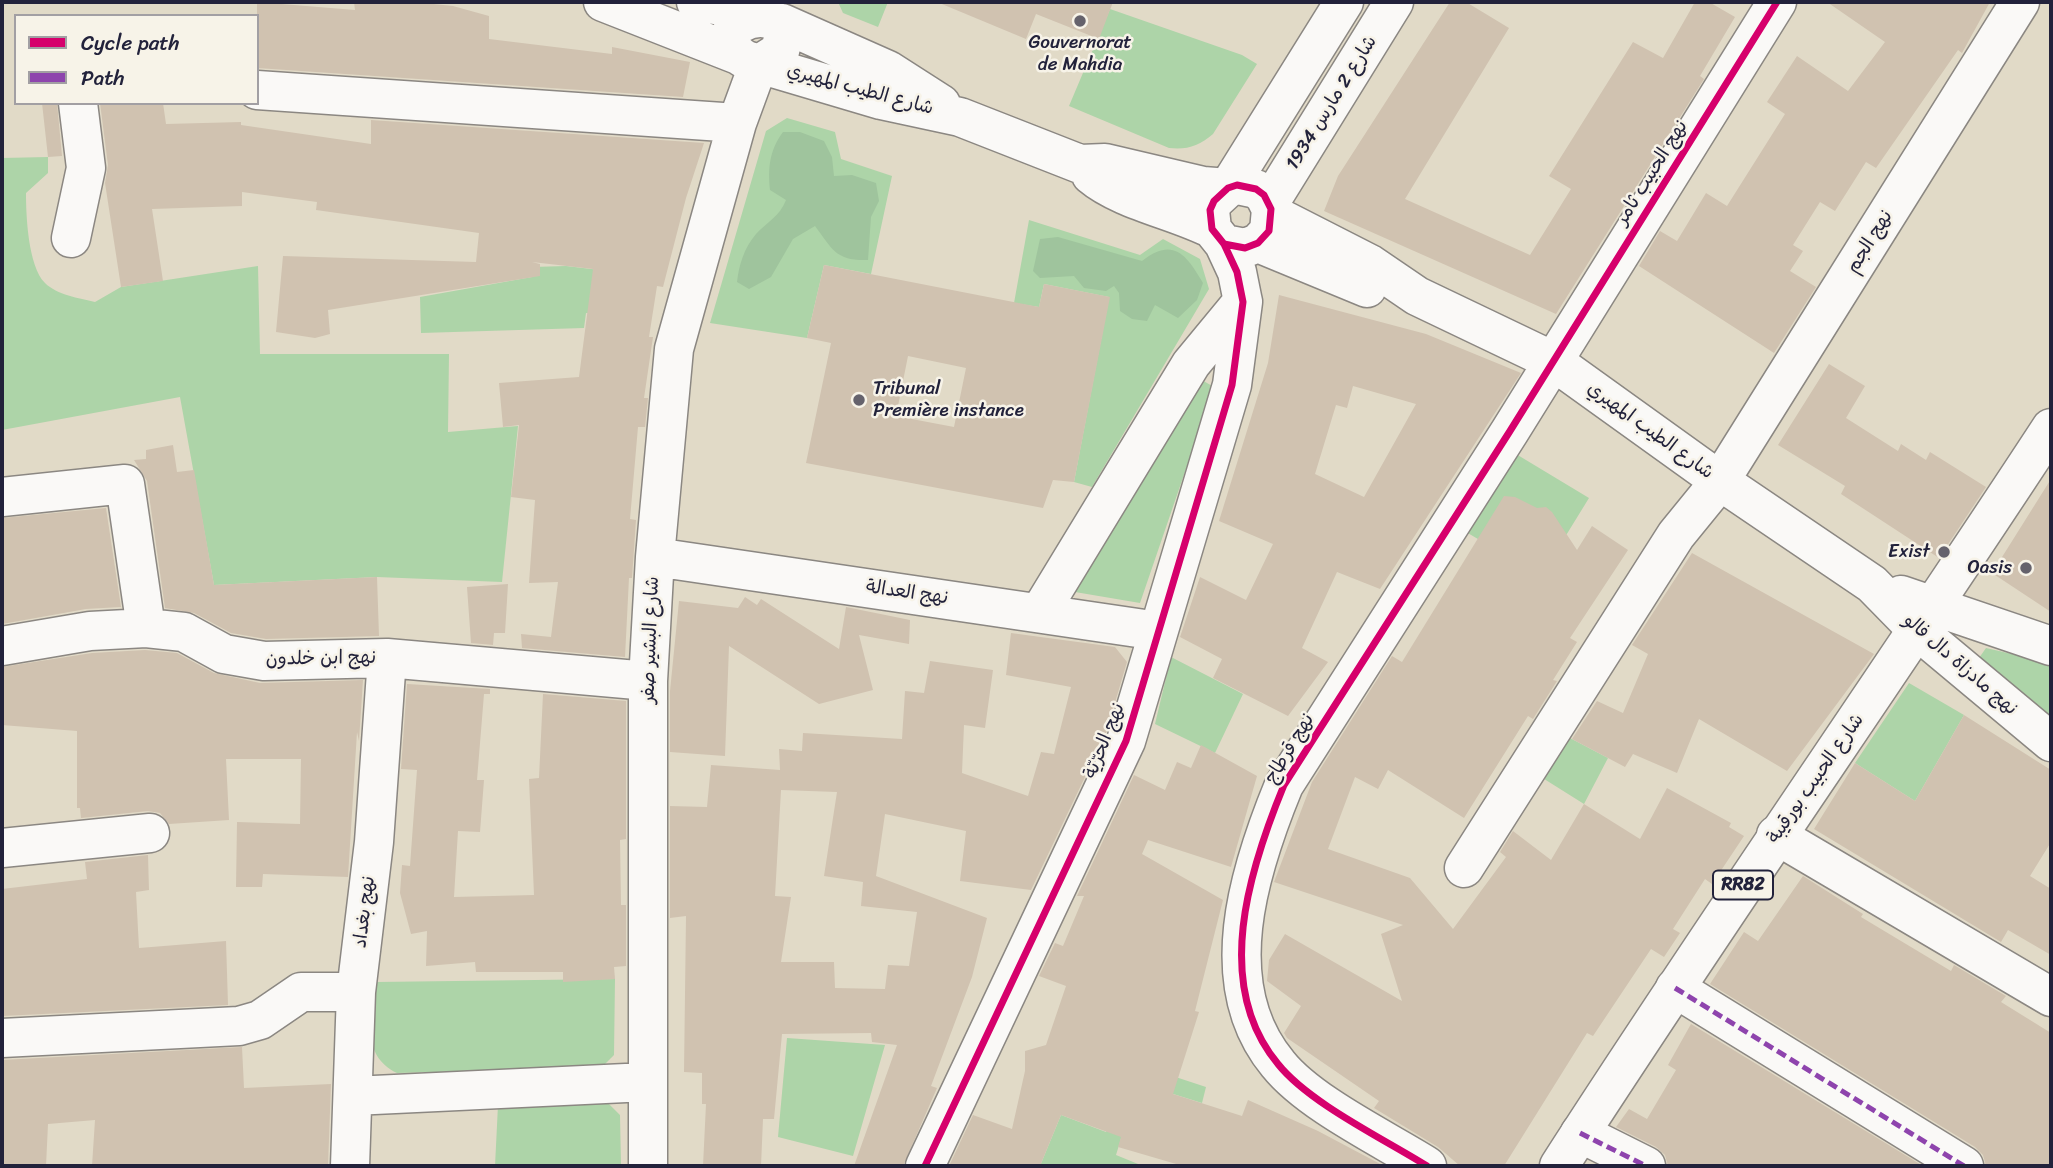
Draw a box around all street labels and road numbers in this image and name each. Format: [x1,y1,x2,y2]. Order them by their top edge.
street label: شارع 2 مارس 1934 [1282,32,1382,174]
street label: شارع الطيب المهيري [784,59,936,121]
street label: نهج الحبيب ثامر [1611,116,1693,230]
street label: نهج الجم [1842,206,1898,278]
street label: شارع الطيب المهيري [1582,377,1718,485]
street label: شارع البشير صفر [637,576,665,704]
street label: نهج العدالة [864,576,950,610]
street label: نهج مادزاة دال فالو [1898,609,2022,721]
street label: نهج ابن خلدون [266,647,376,671]
street label: نهج الحرّيّة [1080,700,1130,782]
street label: نهج قرطاج [1260,710,1320,788]
street label: شارع الحبيب بورقيبة [1763,710,1869,848]
road number: RR82 [1713,870,1773,900]
street label: نهج بغداد [349,875,381,949]

